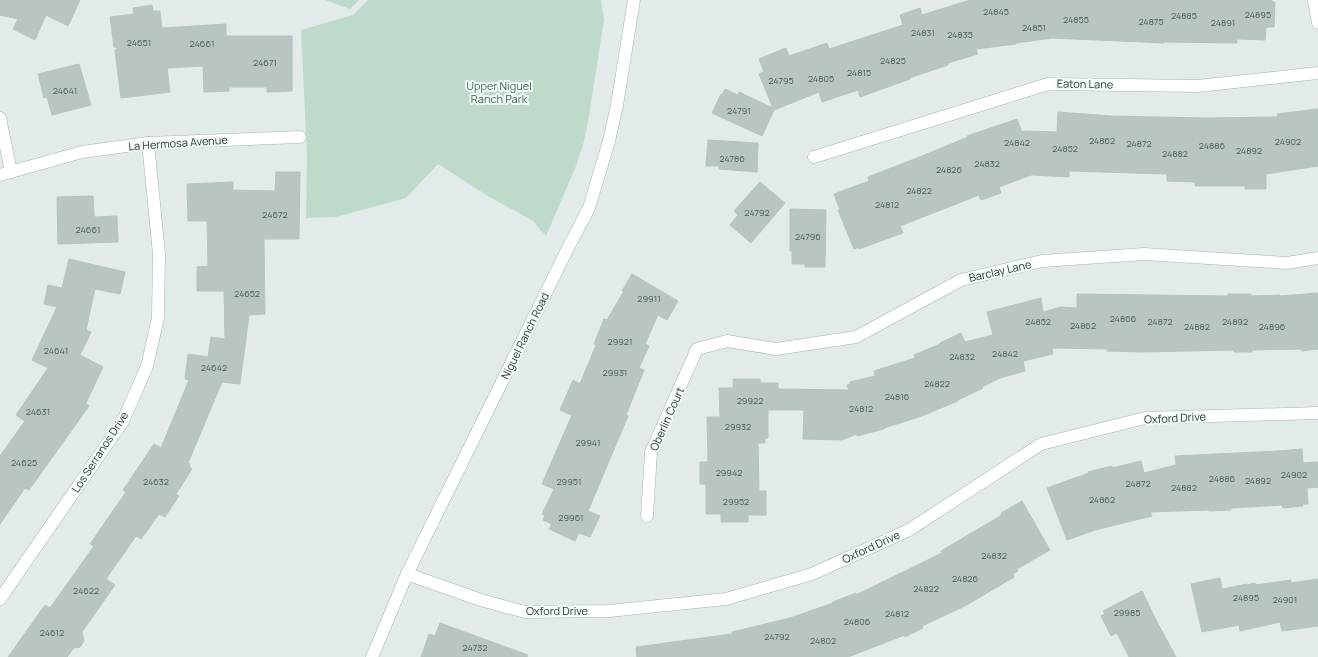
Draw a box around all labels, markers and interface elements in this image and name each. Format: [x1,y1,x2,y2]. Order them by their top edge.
house number: 24845 [983,5,1009,18]
house number: 24895 [1245,8,1271,21]
house number: 24885 [1171,9,1197,22]
house number: 24855 [1063,13,1089,26]
house number: 24875 [1138,15,1164,28]
house number: 24891 [1211,16,1235,29]
house number: 24851 [1022,21,1046,34]
house number: 24831 [911,26,935,39]
house number: 24835 [947,28,973,41]
house number: 24651 [127,36,151,49]
house number: 24661 [190,37,214,50]
house number: 24825 [880,54,906,67]
house number: 24671 [253,56,277,69]
house number: 24815 [847,66,871,79]
house number: 24805 [808,72,834,85]
house number: 24795 [768,74,794,87]
street label: Eaton Lane [1057,76,1114,92]
park label: Upper Niguel Ranch Park [466,78,532,106]
house number: 24641 [53,84,77,97]
house number: 24791 [727,104,751,117]
street label: La Hermosa Avenue [128,132,229,153]
house number: 24862 [1089,134,1115,147]
house number: 24902 [1275,135,1301,148]
house number: 24842 [1004,136,1030,149]
house number: 24872 [1126,137,1152,150]
house number: 24886 [1199,139,1226,152]
house number: 24852 [1052,142,1078,155]
house number: 24892 [1236,144,1262,157]
house number: 24882 [1162,147,1188,160]
house number: 24786 [719,152,745,165]
house number: 24832 [974,157,1000,170]
house number: 24826 [936,163,963,176]
house number: 24822 [906,184,932,197]
house number: 24812 [875,198,899,211]
house number: 24792 [744,206,770,219]
house number: 24672 [262,208,288,221]
house number: 24661 [76,223,100,236]
house number: 24796 [795,230,821,243]
street label: Barclay Lane [967,256,1033,285]
house number: 24652 [234,287,260,300]
street label: Niguel Ranch Road [497,290,552,382]
house number: 29911 [637,292,661,305]
house number: 24866 [1110,312,1137,325]
house number: 24852 [1025,315,1051,328]
house number: 24872 [1147,315,1173,328]
house number: 24892 [1222,315,1248,328]
house number: 24862 [1070,319,1096,332]
house number: 24882 [1184,320,1210,333]
house number: 24896 [1259,320,1286,333]
house number: 29921 [608,335,632,348]
house number: 24641 [44,344,68,357]
house number: 24842 [992,347,1018,360]
house number: 24832 [949,350,975,363]
house number: 24642 [201,361,227,374]
house number: 29931 [603,366,627,379]
house number: 24822 [924,377,950,390]
street label: Oberlin Court [646,385,687,453]
house number: 24816 [885,390,910,403]
house number: 29922 [737,394,763,407]
house number: 24812 [849,402,873,415]
house number: 24631 [26,405,50,418]
street label: Los Serranos Drive [68,408,132,495]
street label: Oxford Drive [1144,408,1207,427]
house number: 29932 [725,420,751,433]
house number: 29941 [575,436,601,449]
house number: 24625 [11,456,37,469]
house number: 29942 [716,466,742,479]
house number: 24902 [1281,468,1307,481]
house number: 24886 [1209,472,1236,485]
house number: 24892 [1245,474,1271,487]
house number: 24632 [143,475,169,488]
house number: 29951 [556,475,582,488]
house number: 24872 [1125,477,1151,490]
house number: 24882 [1171,481,1197,494]
house number: 24862 [1089,493,1115,506]
house number: 29952 [723,495,749,508]
house number: 29961 [558,511,584,524]
street label: Oxford Drive [840,526,903,566]
house number: 24832 [981,549,1007,562]
house number: 24826 [952,572,979,585]
house number: 24822 [913,582,939,595]
house number: 24622 [73,584,99,597]
house number: 24895 [1233,591,1259,604]
house number: 24901 [1273,593,1297,606]
street label: Oxford Drive [526,603,589,618]
house number: 29985 [1114,606,1140,619]
house number: 24812 [885,607,909,620]
house number: 24806 [844,615,871,628]
house number: 24612 [40,626,64,639]
house number: 24792 [764,630,790,643]
house number: 24802 [810,634,836,647]
house number: 24732 [463,641,487,654]

